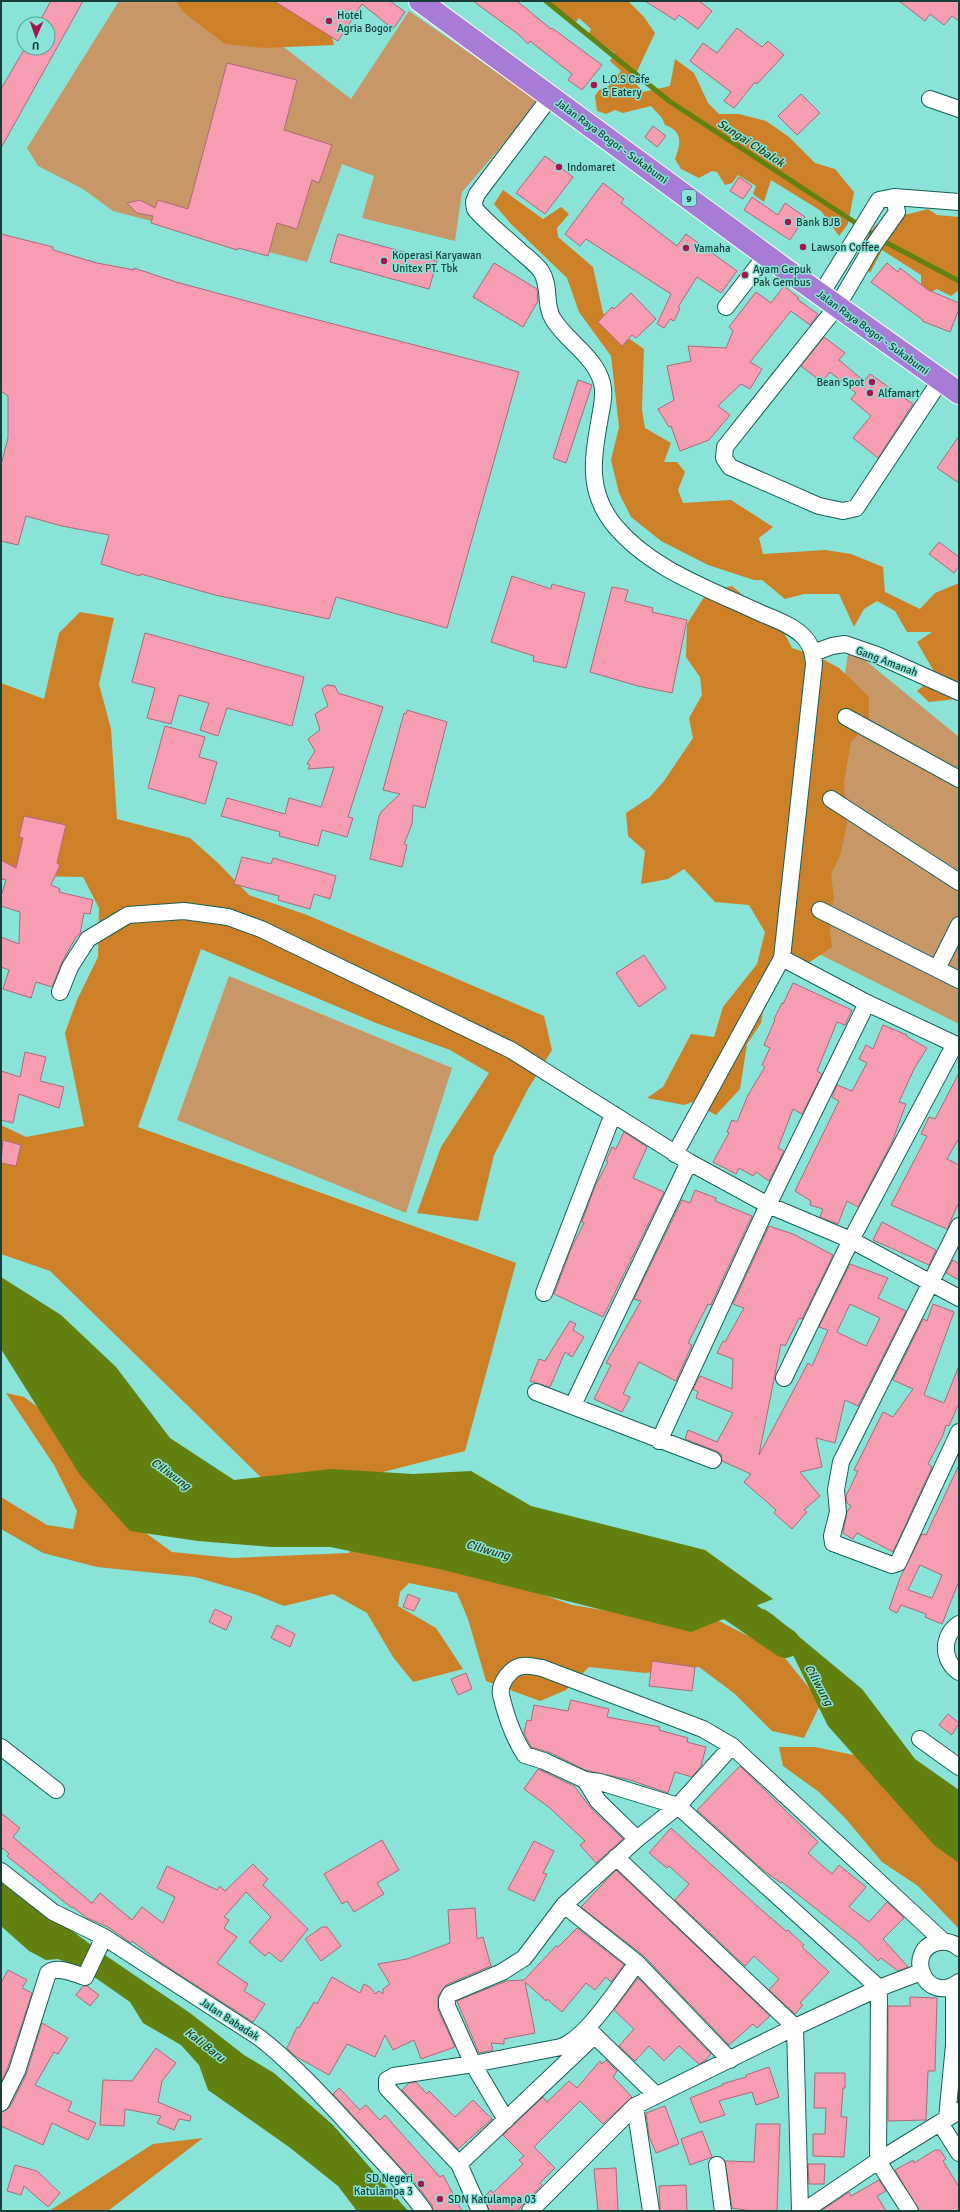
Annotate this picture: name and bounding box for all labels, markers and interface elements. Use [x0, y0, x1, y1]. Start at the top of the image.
place label: Hotel Agria Bogor [337, 9, 393, 35]
north arrow [16, 16, 56, 56]
marker: Hotel Agria Bogor [324, 16, 334, 26]
text: U [32, 39, 40, 52]
place label: L.O.S Cafe & Eatery [602, 73, 650, 99]
marker: L.O.S Cafe & Eatery [589, 80, 599, 90]
street label: Jalan Raya Bogor - Sukabumi [553, 96, 670, 187]
water label: Sungai Cibalok [714, 116, 788, 171]
place label: Indomaret [567, 161, 615, 174]
marker: Indomaret [554, 162, 564, 172]
road number: 9 [682, 190, 696, 206]
place label: Bank BJB [796, 216, 841, 229]
marker: Bank BJB [783, 217, 793, 227]
place label: Lawson Coffee [811, 241, 879, 254]
place label: Yamaha [694, 242, 731, 255]
marker: Lawson Coffee [798, 242, 808, 252]
marker: Yamaha [681, 243, 691, 253]
place label: Koperasi Karyawan Unitex PT. Tbk [392, 249, 482, 275]
marker: Koperasi Karyawan Unitex PT. Tbk [379, 256, 389, 266]
place label: Ayam Gepuk Pak Gembus [753, 263, 812, 289]
marker: Ayam Gepuk Pak Gembus [740, 270, 750, 280]
street label: Jalan Raya Bogor - Sukabumi [814, 287, 931, 378]
place label: Bean Spot [816, 376, 864, 389]
marker: Bean Spot [867, 377, 877, 387]
place label: Alfamart [878, 387, 920, 400]
marker: Alfamart [865, 388, 875, 398]
street label: Gang Amanah [854, 644, 920, 679]
water label: Ciliwung [148, 1455, 195, 1495]
water label: Ciliwung [464, 1537, 513, 1564]
water label: Ciliwung [801, 1662, 837, 1710]
street label: Jalan Babadak [198, 1995, 262, 2044]
water label: Kali Baru [182, 2025, 229, 2067]
place label: SD Negeri Katulampa 3 [354, 2172, 413, 2198]
marker: SD Negeri Katulampa 3 [416, 2179, 426, 2189]
place label: SDN Katulampa 03 [448, 2193, 536, 2206]
marker: SDN Katulampa 03 [435, 2194, 445, 2204]

